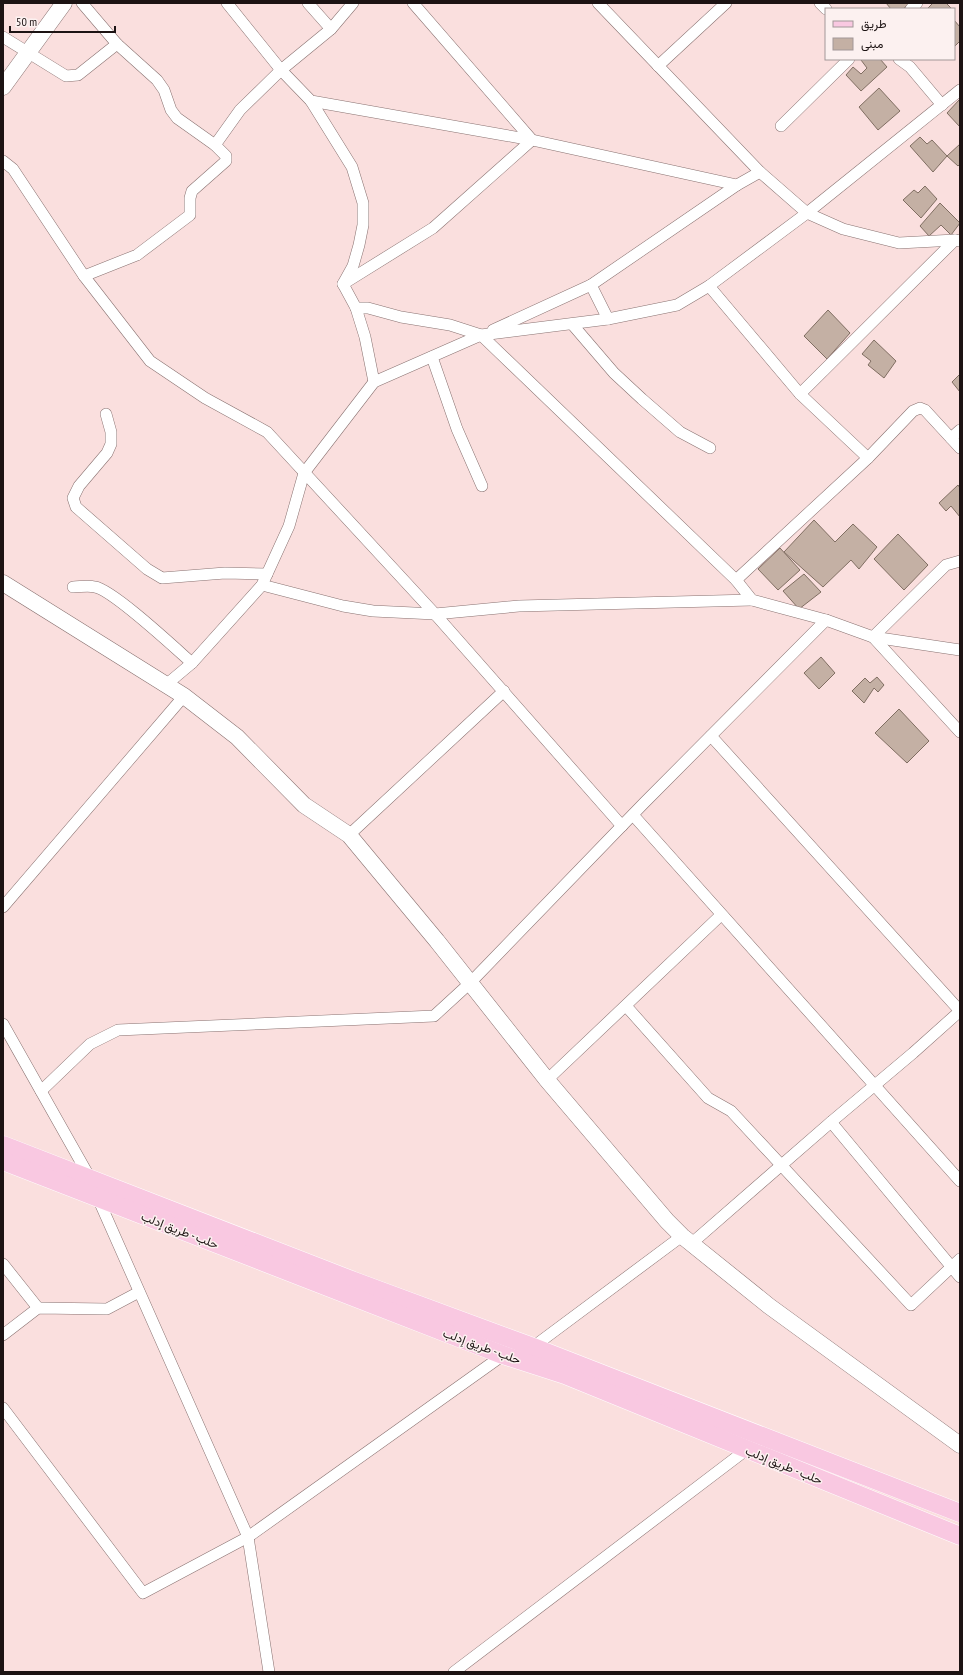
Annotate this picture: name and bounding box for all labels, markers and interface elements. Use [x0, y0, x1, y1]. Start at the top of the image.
scale bar [10, 8, 115, 34]
legend [825, 8, 955, 60]
text: 50 m [16, 14, 37, 29]
text: طريق [861, 16, 887, 32]
text: مبنى [861, 36, 883, 52]
street label: حلب - طريق إدلب [139, 1208, 221, 1253]
street label: حلب - طريق إدلب [441, 1325, 523, 1368]
street label: حلب - طريق إدلب [743, 1443, 825, 1488]

